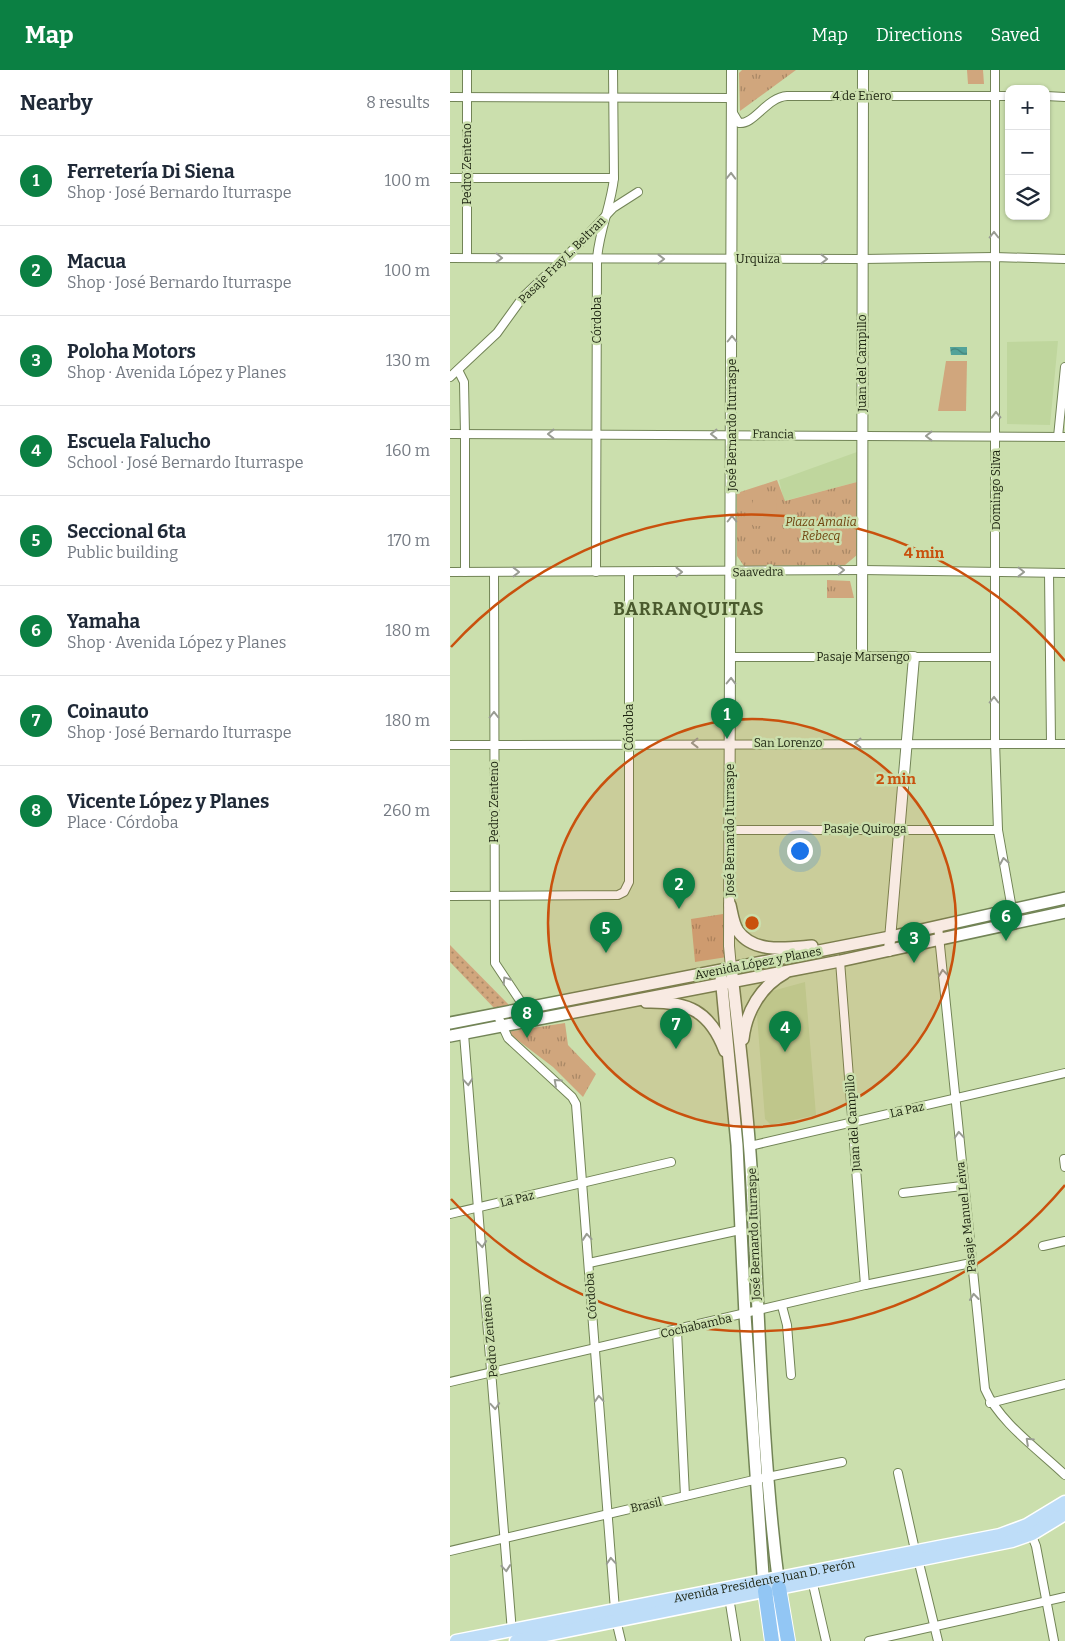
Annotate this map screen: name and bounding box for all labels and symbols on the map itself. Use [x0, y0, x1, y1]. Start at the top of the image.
street label: 4 de Enero [833, 89, 892, 103]
street label: Pedro Zenteno [460, 123, 474, 205]
one-way arrow [726, 172, 736, 180]
street label: Pasaje Fray L. Beltran [516, 213, 609, 306]
one-way arrow [989, 230, 1000, 238]
street label: Urquiza [736, 252, 781, 266]
one-way arrow [495, 253, 503, 264]
one-way arrow [658, 254, 665, 264]
one-way arrow [820, 254, 828, 264]
street label: Córdoba [590, 296, 604, 343]
street label: Juan del Campillo [855, 314, 869, 413]
one-way arrow [727, 334, 737, 342]
street label: José Bernardo Iturraspe [725, 359, 739, 492]
one-way arrow [991, 410, 1001, 418]
street label: Francia [752, 427, 794, 441]
one-way arrow [547, 429, 555, 439]
one-way arrow [710, 429, 718, 439]
one-way arrow [925, 431, 932, 441]
street label: Domingo Silva [989, 449, 1003, 530]
one-way arrow [727, 514, 737, 522]
park label: Plaza Amalia Rebecq [785, 515, 857, 543]
text: 4 min [904, 544, 945, 562]
street label: Saavedra [732, 565, 784, 579]
one-way arrow [837, 565, 845, 576]
one-way arrow [512, 567, 520, 577]
one-way arrow [675, 567, 683, 577]
one-way arrow [1018, 567, 1025, 577]
district label: BARRANQUITAS [613, 598, 765, 620]
street label: Pasaje Marsengo [816, 650, 910, 664]
one-way arrow [726, 677, 736, 684]
one-way arrow [989, 695, 999, 703]
pin: 1 [711, 698, 743, 739]
street label: Córdoba [622, 703, 636, 750]
one-way arrow [489, 711, 499, 719]
street label: San Lorenzo [754, 736, 822, 750]
one-way arrow [691, 738, 699, 749]
one-way arrow [854, 738, 862, 748]
street label: Pedro Zenteno [487, 761, 501, 843]
street label: José Bernardo Iturraspe [723, 764, 737, 897]
text: 2 min [876, 770, 916, 788]
street label: Pasaje Quiroga [824, 822, 907, 836]
your location [787, 838, 813, 864]
one-way arrow [999, 857, 1009, 866]
pin: 2 [663, 868, 695, 909]
pin: 6 [990, 900, 1022, 941]
pin: 5 [590, 912, 622, 953]
centre of rings [743, 914, 761, 932]
pin: 3 [898, 922, 930, 963]
street label: Avenida López y Planes [694, 944, 823, 982]
one-way arrow [938, 969, 949, 977]
one-way arrow [503, 976, 512, 985]
pin: 8 [511, 997, 543, 1038]
pin: 7 [660, 1008, 692, 1049]
pin: 4 [769, 1011, 801, 1052]
street label: Juan del Campillo [843, 1074, 863, 1173]
one-way arrow [462, 1079, 473, 1087]
one-way arrow [553, 1079, 562, 1088]
street label: La Paz [889, 1099, 926, 1121]
one-way arrow [953, 1131, 964, 1139]
street label: Pasaje Manuel Leiva [953, 1160, 979, 1273]
street label: José Bernardo Iturraspe [745, 1168, 763, 1301]
street label: La Paz [499, 1188, 536, 1210]
one-way arrow [581, 1233, 592, 1241]
one-way arrow [476, 1240, 487, 1248]
street label: Córdoba [582, 1272, 600, 1320]
one-way arrow [969, 1293, 980, 1301]
street label: Pedro Zenteno [479, 1296, 501, 1378]
street label: Cochabamba [659, 1311, 733, 1341]
one-way arrow [594, 1395, 605, 1403]
one-way arrow [490, 1402, 501, 1410]
one-way arrow [1026, 1438, 1035, 1447]
street label: Brasil [629, 1494, 664, 1515]
street label: Avenida Presidente Juan D. Perón [672, 1556, 856, 1605]
one-way arrow [606, 1557, 617, 1565]
one-way arrow [501, 1565, 512, 1573]

